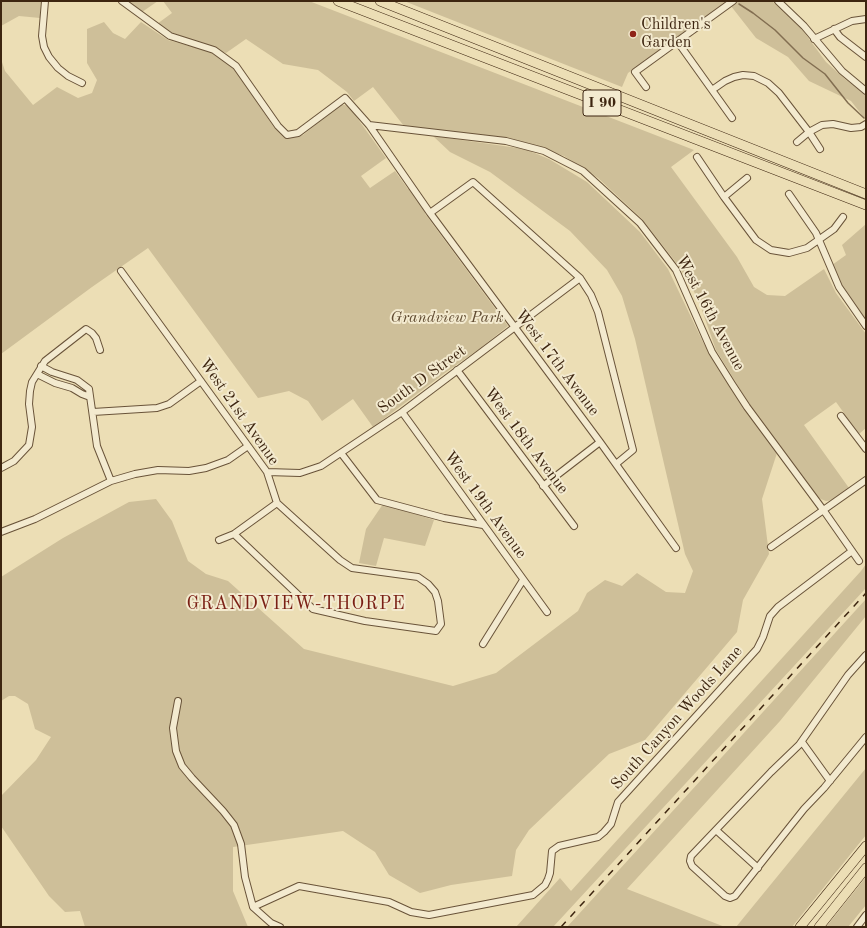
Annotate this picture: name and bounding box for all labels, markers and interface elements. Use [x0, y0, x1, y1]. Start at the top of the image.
place label: Children's Garden [641, 15, 711, 53]
marker: Children's Garden [628, 29, 638, 39]
road number: I 90 [583, 90, 621, 116]
street label: West 16th Avenue [671, 252, 749, 374]
street label: West 17th Avenue [511, 306, 603, 420]
park label: Grandview Park [390, 308, 504, 328]
street label: South D Street [374, 342, 470, 418]
street label: West 21st Avenue [195, 355, 283, 469]
street label: West 18th Avenue [480, 384, 572, 498]
street label: West 19th Avenue [440, 448, 530, 562]
district label: GRANDVIEW-THORPE [186, 593, 406, 615]
street label: South Canyon Woods Lane [607, 642, 747, 794]

